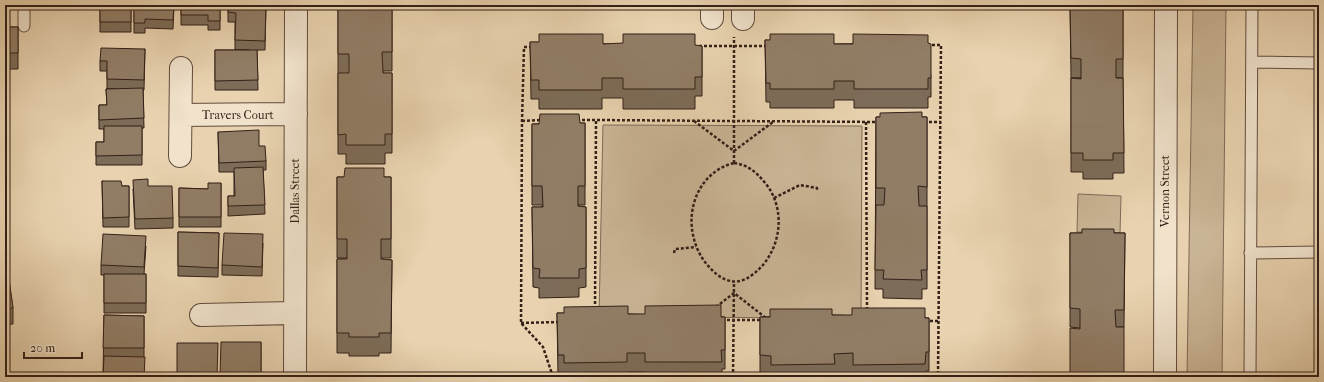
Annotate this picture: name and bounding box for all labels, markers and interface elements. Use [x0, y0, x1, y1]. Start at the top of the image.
street label: Travers Court [202, 108, 275, 122]
street label: Vernon Street [1158, 154, 1172, 228]
street label: Dallas Street [288, 158, 302, 224]
scale bar [24, 334, 82, 360]
text: 20 m [30, 341, 55, 355]

